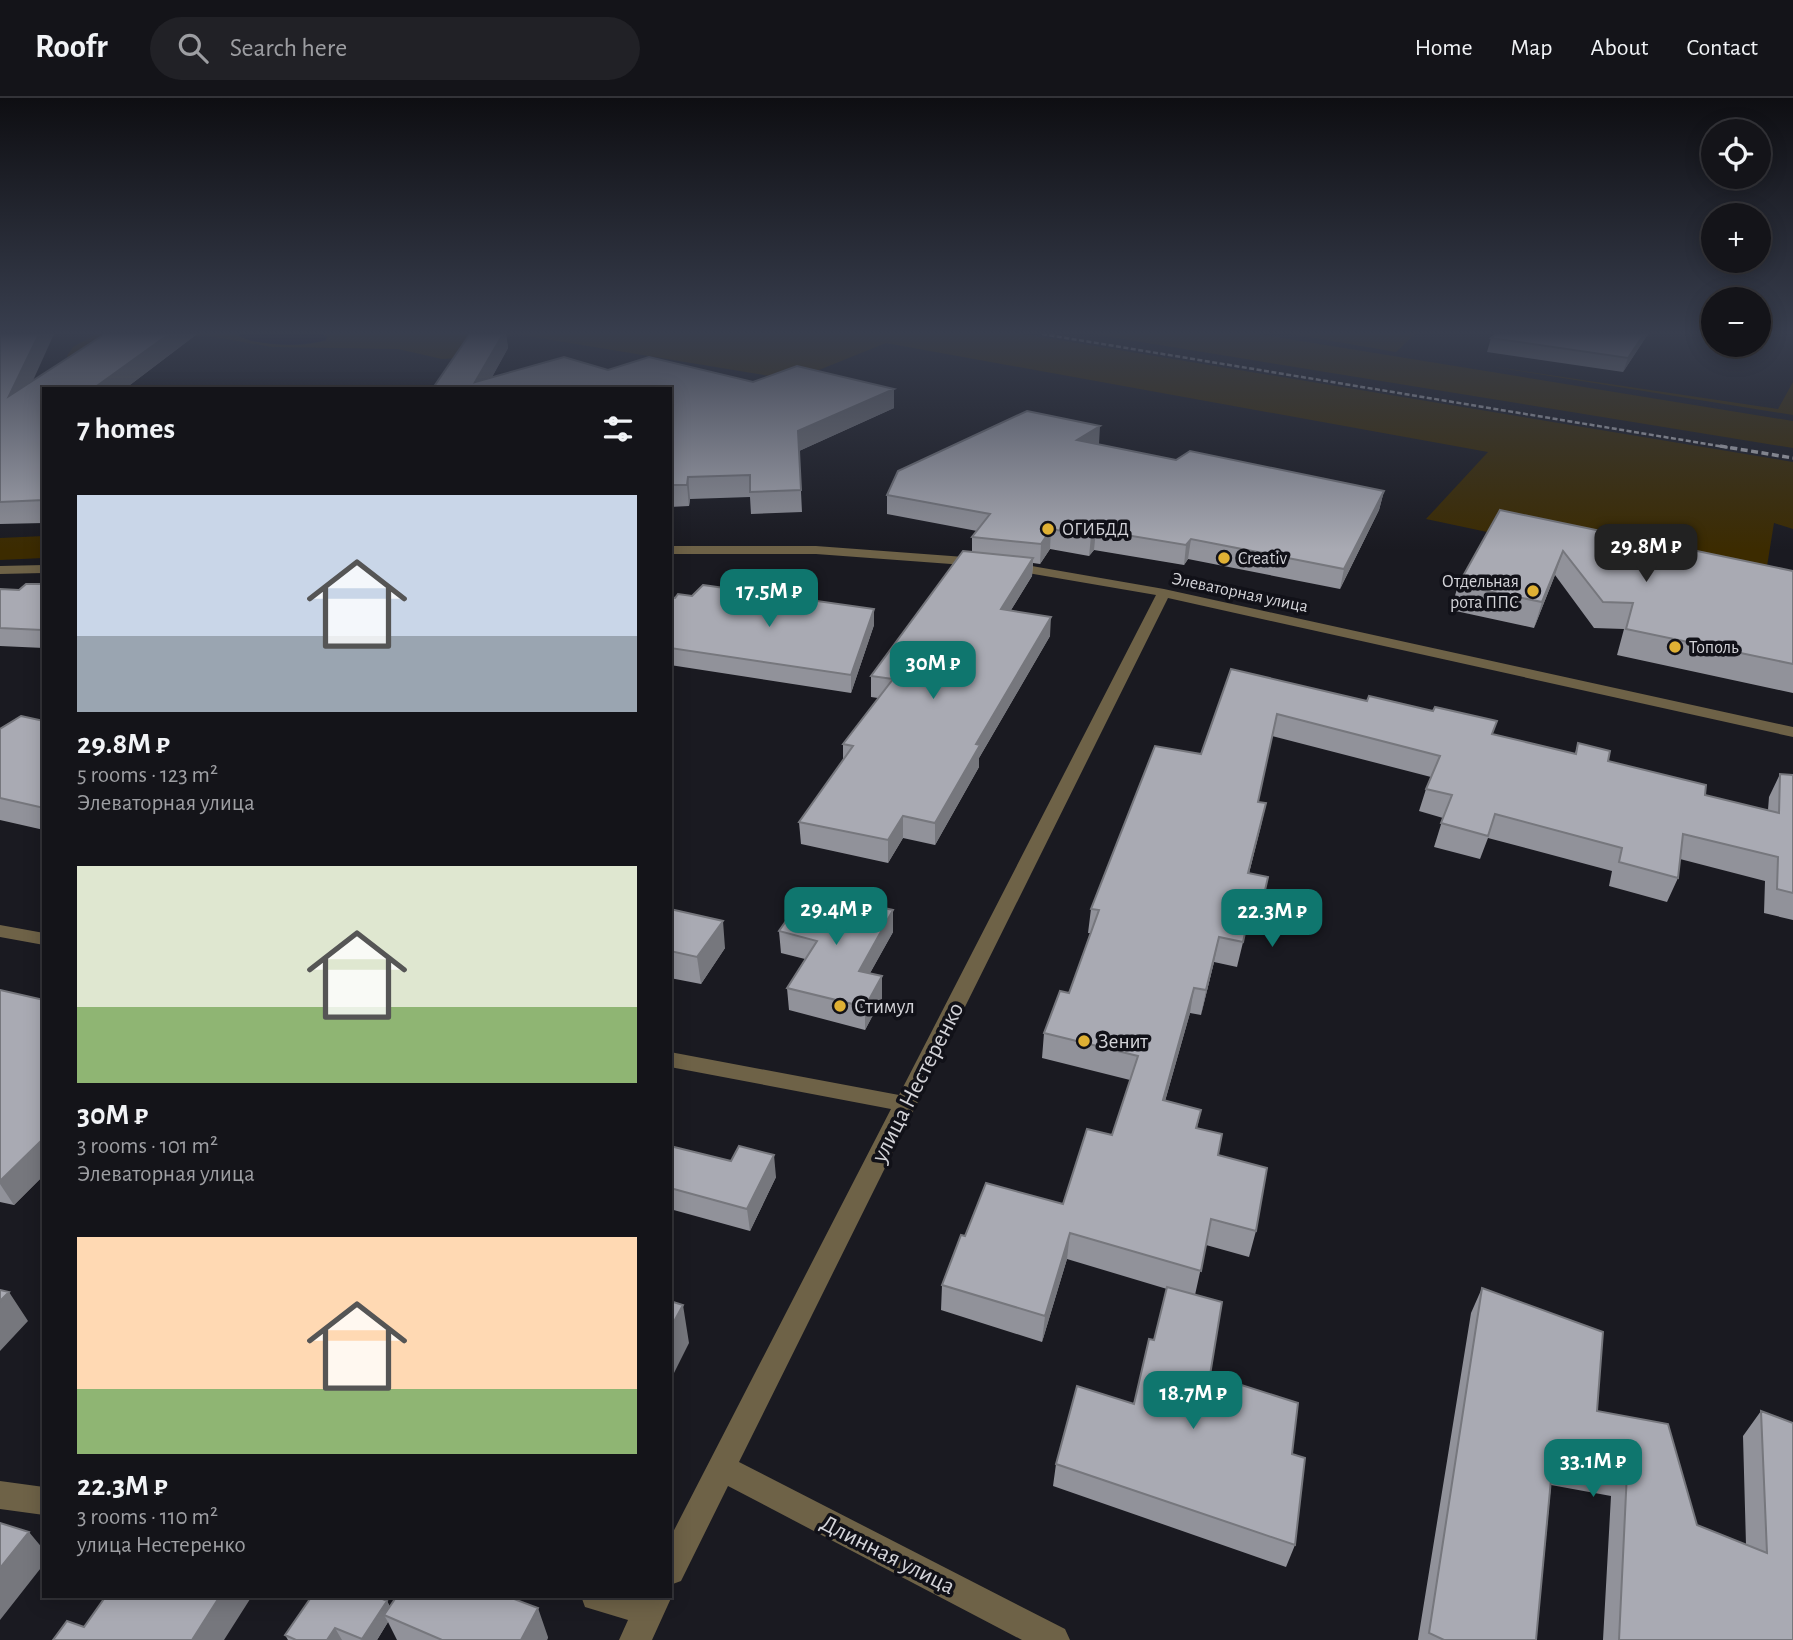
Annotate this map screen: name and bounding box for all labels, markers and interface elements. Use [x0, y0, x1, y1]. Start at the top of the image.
search box [150, 17, 640, 80]
icon: search [174, 29, 212, 67]
text: Roofr [35, 31, 108, 64]
text: Search here [230, 35, 347, 61]
text: Home [1415, 36, 1473, 60]
text: Map [1511, 36, 1553, 60]
text: About [1591, 36, 1648, 60]
text: Contact [1686, 36, 1758, 60]
map controls [1701, 119, 1771, 357]
button: locate [1701, 119, 1771, 189]
button: + [1701, 203, 1771, 273]
button: − [1701, 287, 1771, 357]
icon: filters [599, 410, 637, 448]
text: 7 homes [77, 414, 175, 444]
marker: ОГИБДД [1040, 521, 1056, 537]
place label: ОГИБДД [1062, 521, 1129, 539]
pin: 29.8M ₽ [1581, 524, 1711, 584]
text: 29.8M ₽ [1610, 535, 1682, 558]
icon: home [294, 541, 420, 667]
marker: Creativ [1216, 550, 1232, 566]
place label: Creativ [1238, 550, 1287, 568]
pin: 17.5M ₽ [704, 570, 834, 629]
street label: Элеваторная улица [1170, 570, 1310, 616]
place label: Отдельная рота ППС [1442, 573, 1519, 612]
text: 17.5M ₽ [736, 580, 802, 603]
marker: Отдельная рота ППС [1525, 583, 1541, 599]
marker: Тополь [1667, 639, 1683, 655]
place label: Тополь [1689, 639, 1739, 657]
pin: 30M ₽ [884, 642, 982, 701]
text: 30M ₽ [906, 652, 960, 675]
text: 29.8M ₽ [77, 729, 170, 759]
text: 5 rooms · 123 m² [77, 764, 218, 787]
text: Элеваторная улица [77, 792, 255, 815]
pin: 29.4M ₽ [771, 888, 901, 947]
pin: 22.3M ₽ [1207, 890, 1337, 949]
text: 29.4M ₽ [800, 898, 872, 921]
text: 22.3M ₽ [1237, 900, 1307, 923]
icon: home [294, 912, 420, 1038]
place label: Стимул [854, 996, 915, 1017]
marker: Стимул [832, 998, 848, 1014]
street label: улица Нестеренко [867, 999, 969, 1167]
place label: Зенит [1098, 1031, 1148, 1052]
marker: Зенит [1076, 1033, 1092, 1049]
text: 30M ₽ [77, 1100, 148, 1130]
text: 3 rooms · 101 m² [77, 1135, 218, 1158]
text: Элеваторная улица [77, 1163, 255, 1186]
icon: home [294, 1283, 420, 1409]
pin: 18.7M ₽ [1128, 1372, 1258, 1431]
text: 18.7M ₽ [1159, 1382, 1227, 1405]
pin: 33.1M ₽ [1528, 1440, 1658, 1499]
text: 33.1M ₽ [1560, 1450, 1626, 1473]
text: 22.3M ₽ [77, 1471, 168, 1501]
text: 3 rooms · 110 m² [77, 1506, 218, 1529]
street label: Длинная улица [816, 1511, 959, 1599]
text: улица Нестеренко [77, 1534, 246, 1557]

